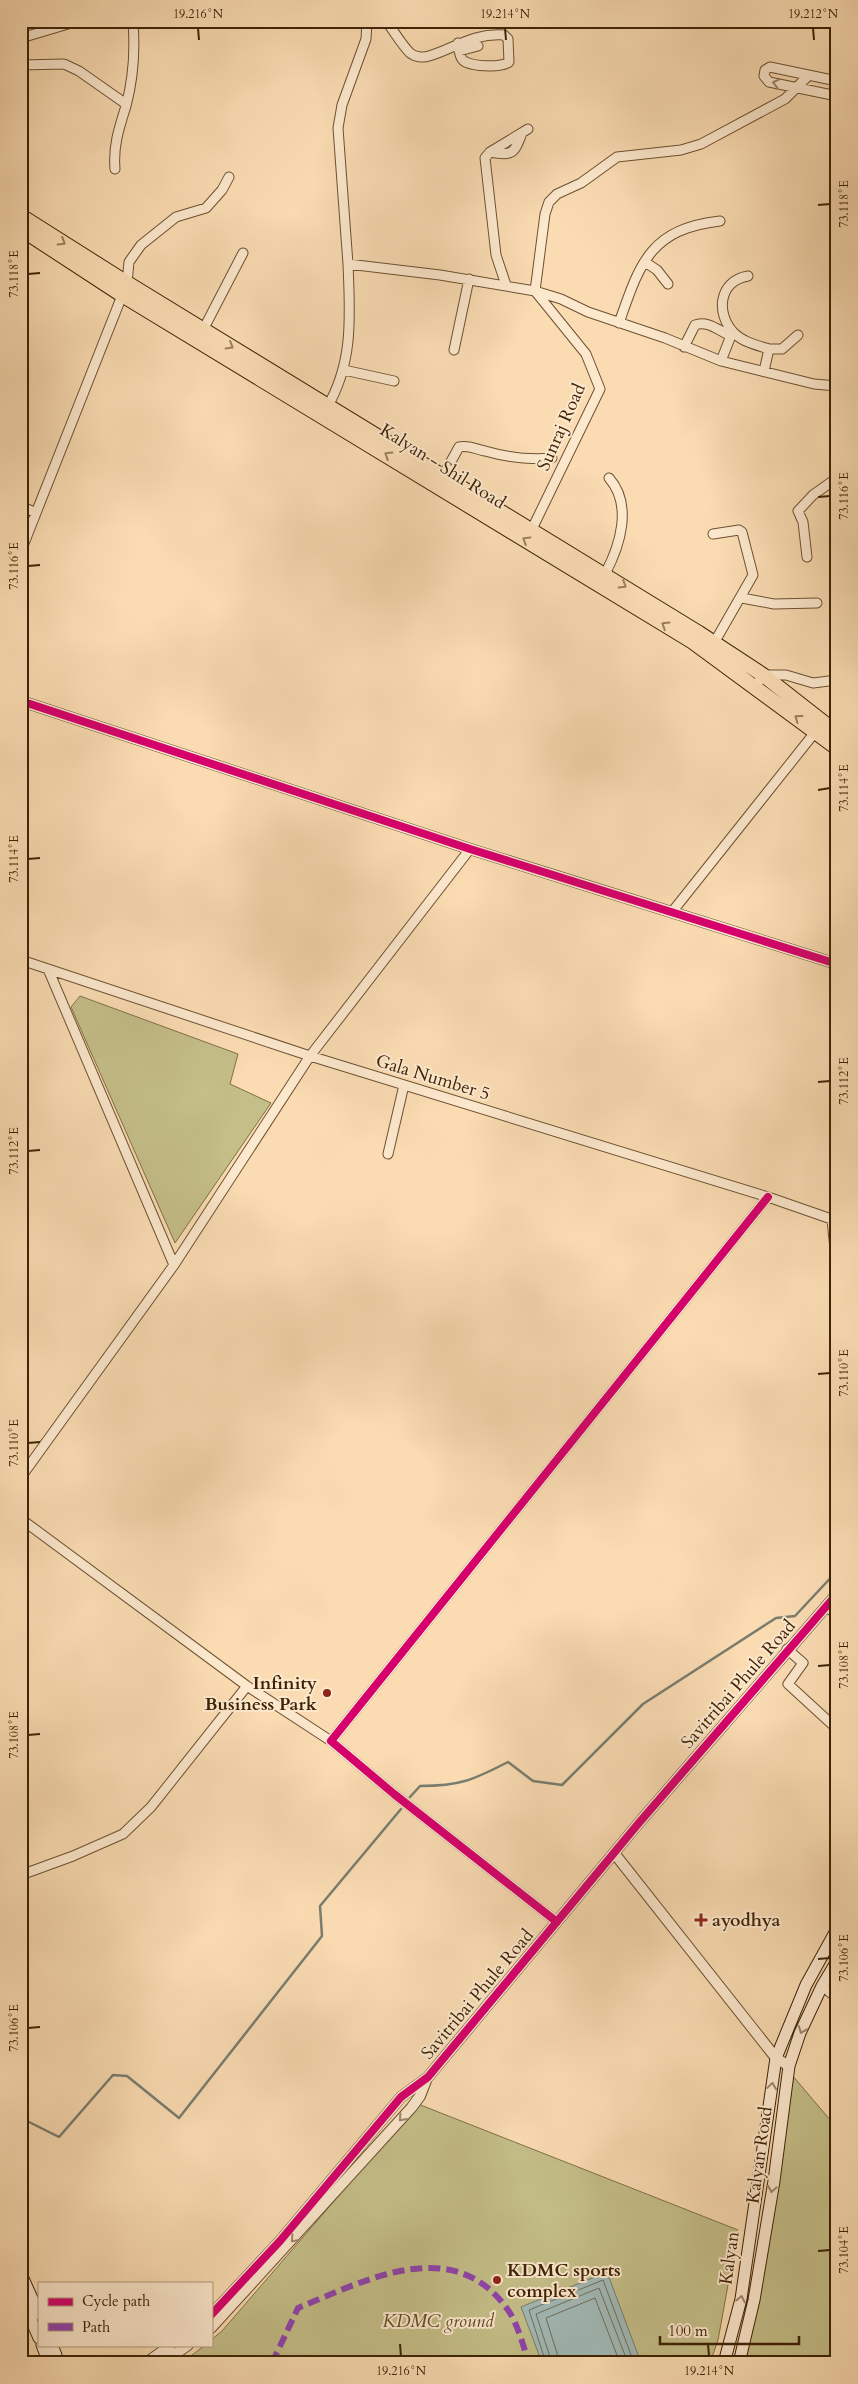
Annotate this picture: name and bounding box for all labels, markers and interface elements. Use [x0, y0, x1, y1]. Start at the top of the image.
text: 19.216°N [173, 6, 224, 22]
text: 19.214°N [480, 6, 531, 22]
text: 19.212°N [788, 6, 839, 22]
one-way arrow [772, 78, 781, 88]
text: 73.118°E [836, 180, 852, 228]
one-way arrow [57, 235, 66, 245]
text: 73.118°E [6, 250, 22, 298]
one-way arrow [225, 339, 234, 349]
street label: Sunraj Road [531, 379, 592, 475]
street label: Kalyan - Shil Road [375, 418, 511, 515]
one-way arrow [384, 451, 393, 461]
text: 73.116°E [836, 472, 852, 520]
one-way arrow [523, 536, 532, 546]
text: 73.116°E [6, 542, 22, 590]
one-way arrow [618, 579, 627, 589]
one-way arrow [661, 622, 670, 631]
one-way arrow [794, 715, 804, 724]
text: 73.114°E [836, 764, 852, 812]
text: 73.114°E [6, 835, 22, 883]
street label: Gala Number 5 [373, 1048, 493, 1107]
text: 73.112°E [836, 1057, 852, 1105]
text: 73.112°E [6, 1127, 22, 1175]
text: 73.110°E [836, 1349, 852, 1397]
text: 73.110°E [6, 1419, 22, 1467]
street label: Savitribai Phule Road [675, 1614, 802, 1754]
text: 73.108°E [836, 1641, 852, 1689]
place label: Infinity Business Park [204, 1671, 318, 1717]
marker: Infinity Business Park [321, 1687, 333, 1699]
text: 73.108°E [6, 1711, 22, 1759]
place label: ayodhya [712, 1908, 781, 1933]
marker: ayodhya [694, 1913, 708, 1927]
street label: Savitribai Phule Road [415, 1923, 540, 2065]
text: 73.106°E [836, 1934, 852, 1982]
text: 73.106°E [6, 2004, 22, 2052]
one-way arrow [797, 2025, 808, 2034]
one-way arrow [766, 2082, 777, 2090]
street label: Kalyan Road [740, 2105, 779, 2205]
one-way arrow [399, 2113, 408, 2122]
one-way arrow [768, 2185, 778, 2194]
text: 73.104°E [836, 2226, 852, 2274]
street label: Kalyan [713, 2229, 746, 2286]
one-way arrow [291, 2234, 300, 2243]
place label: KDMC sports complex [507, 2258, 621, 2304]
marker: KDMC sports complex [491, 2274, 503, 2286]
legend [38, 2282, 212, 2346]
text: Cycle path [82, 2291, 151, 2311]
one-way arrow [735, 2294, 745, 2303]
park label: KDMC ground [382, 2309, 495, 2334]
scale bar [660, 2314, 799, 2346]
text: Path [82, 2317, 111, 2337]
text: 100 m [668, 2321, 708, 2341]
text: 19.216°N [376, 2363, 427, 2379]
text: 19.214°N [684, 2363, 735, 2379]

